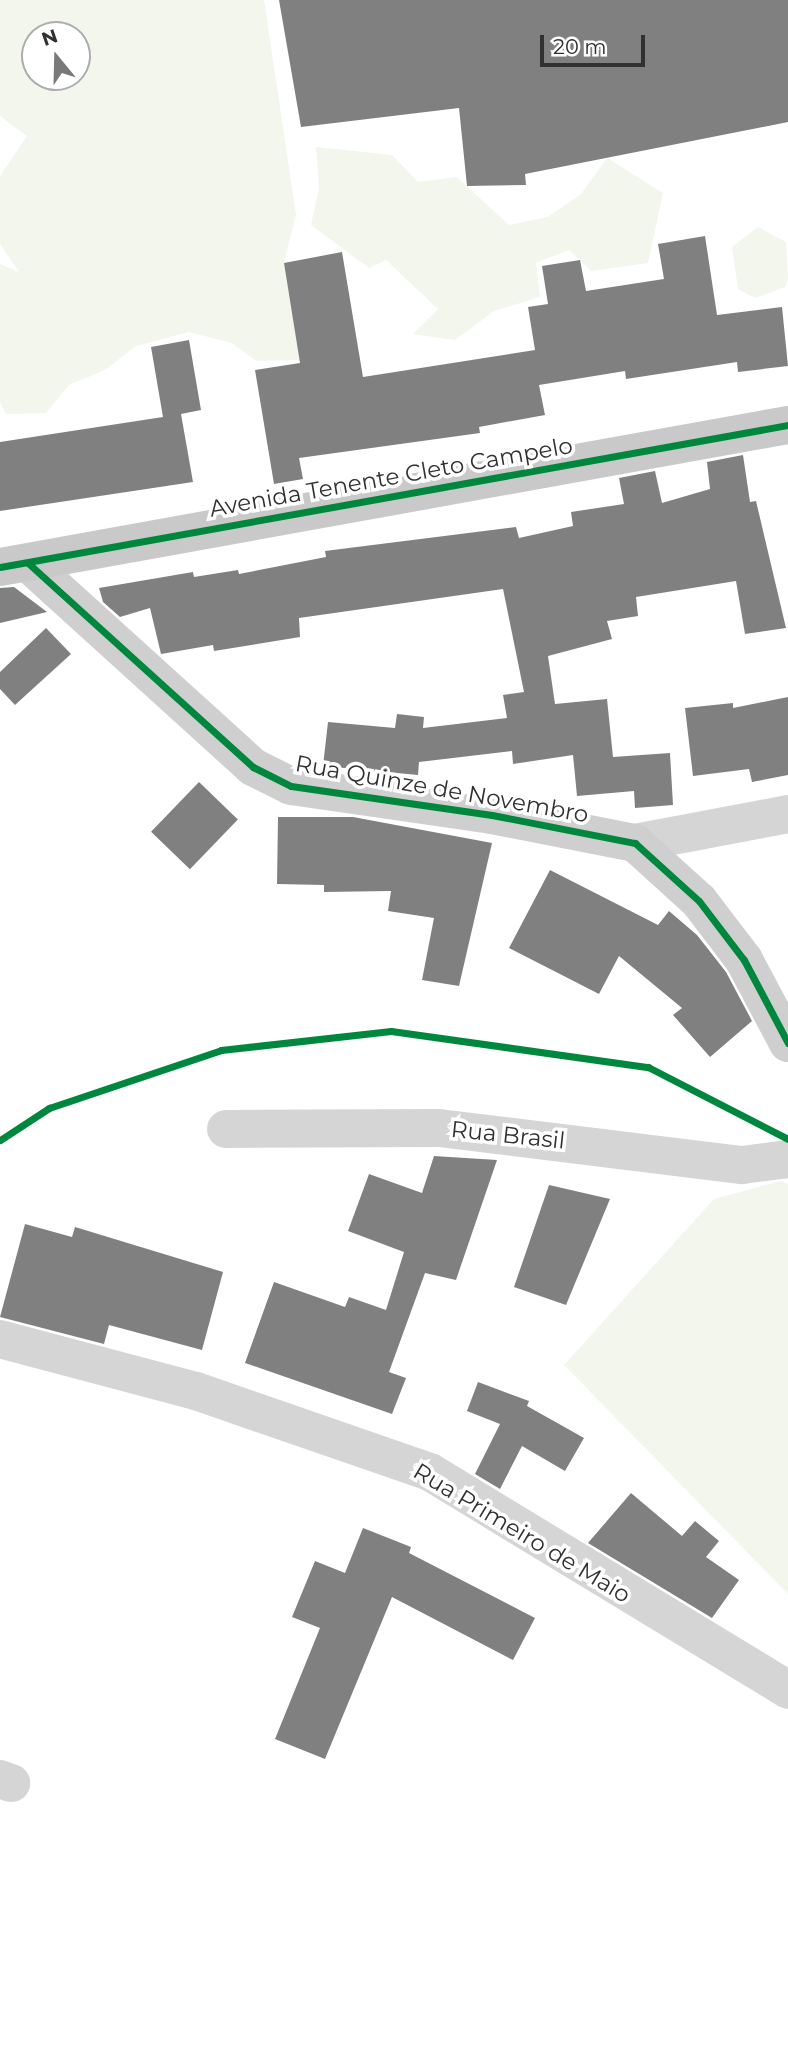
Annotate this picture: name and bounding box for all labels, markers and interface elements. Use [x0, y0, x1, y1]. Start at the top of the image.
north arrow [21, 21, 91, 91]
scale bar [543, 21, 648, 65]
text: N [39, 24, 61, 51]
text: 20 m [553, 34, 607, 59]
street label: Avenida Tenente Cleto Campelo [207, 431, 575, 523]
street label: Rua Quinze de Novembro [293, 750, 591, 828]
street label: Rua Brasil [450, 1115, 566, 1155]
street label: Rua Primeiro de Maio [408, 1457, 636, 1609]

